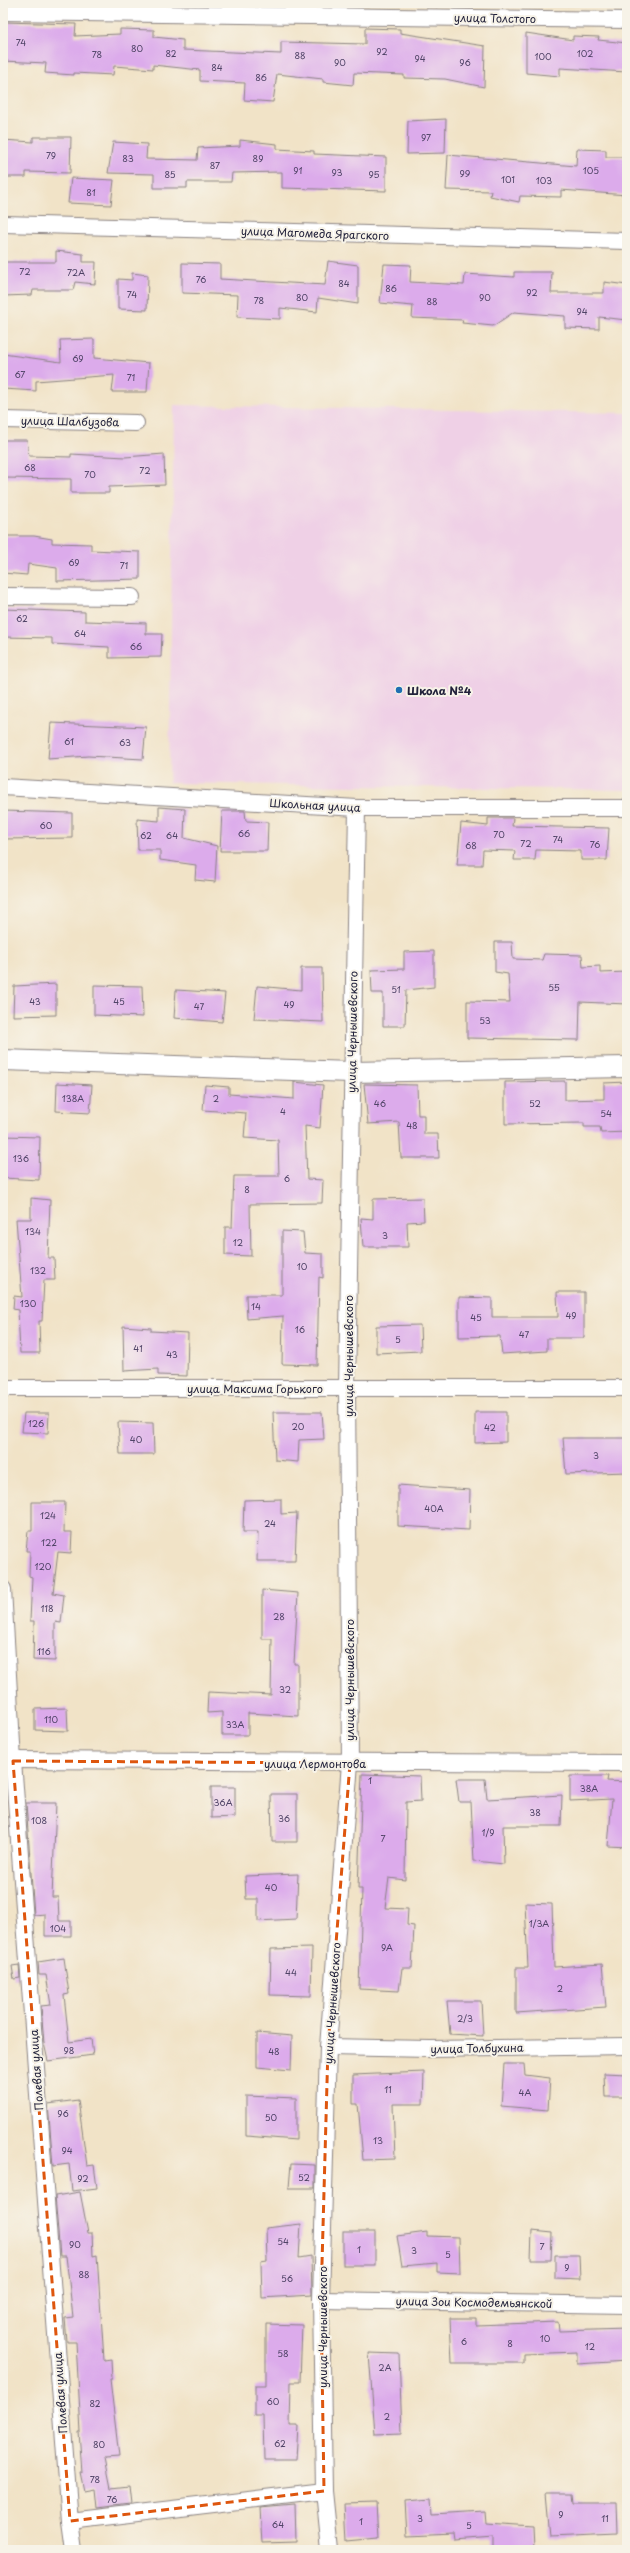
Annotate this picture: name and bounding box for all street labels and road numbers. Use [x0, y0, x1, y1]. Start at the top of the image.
street label: улица Толстого [454, 9, 536, 27]
street label: улица Магомеда Ярагского [241, 222, 389, 244]
street label: улица Шалбузова [21, 412, 120, 430]
street label: Школьная улица [269, 794, 361, 816]
street label: улица Чернышевского [342, 971, 362, 1093]
street label: улица Чернышевского [340, 1295, 357, 1417]
street label: улица Максима Горького [187, 1380, 323, 1397]
street label: улица Чернышевского [341, 1619, 358, 1741]
street label: улица Лермонтова [264, 1755, 366, 1772]
street label: улица Чернышевского [319, 1942, 345, 2064]
street label: Полевая улица [25, 2029, 47, 2111]
street label: улица Толбухина [430, 2039, 524, 2057]
street label: улица Чернышевского [314, 2266, 331, 2388]
street label: улица Зои Космодемьянской [396, 2292, 552, 2312]
street label: Полевая улица [49, 2352, 71, 2434]

